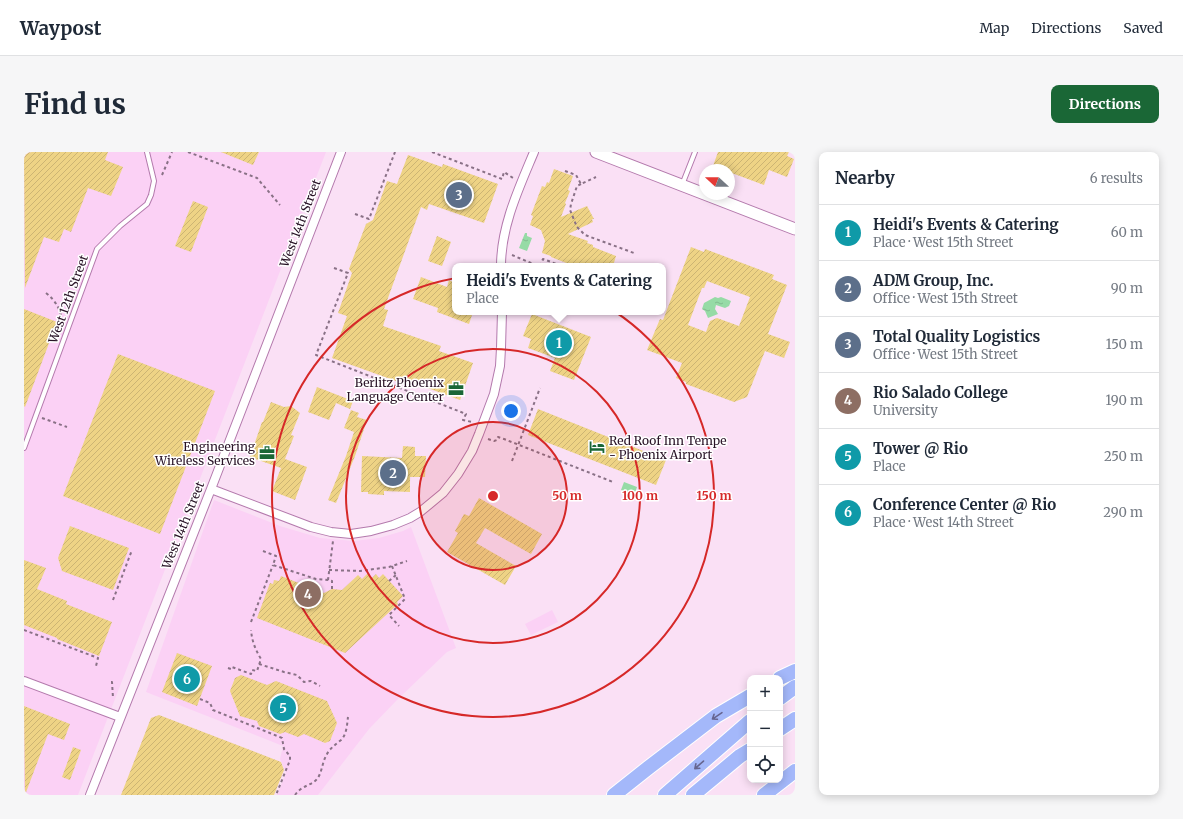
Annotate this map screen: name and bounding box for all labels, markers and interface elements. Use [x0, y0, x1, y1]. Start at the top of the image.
text: Waypost [20, 16, 101, 40]
text: Map [979, 19, 1009, 37]
text: Directions [1031, 19, 1101, 37]
text: Saved [1123, 19, 1163, 37]
button: Directions [1051, 85, 1159, 123]
text: Find us [24, 86, 126, 122]
north arrow [699, 164, 735, 200]
text: Nearby [835, 167, 895, 189]
text: 6 results [1090, 170, 1143, 187]
street label: West 14th Street [276, 177, 324, 270]
pin: 3 [446, 180, 472, 210]
text: Heidi's Events & Catering [873, 215, 1059, 234]
text: 1 [845, 224, 851, 241]
text: 60 m [1111, 224, 1143, 241]
text: Place · West 15th Street [873, 234, 1013, 251]
street label: West 12th Street [45, 252, 91, 346]
popup [452, 263, 666, 315]
text: Heidi's Events & Catering [466, 271, 652, 290]
text: ADM Group, Inc. [873, 271, 994, 290]
text: 2 [844, 280, 852, 297]
text: 90 m [1111, 280, 1143, 297]
text: Place [466, 290, 499, 307]
text: Office · West 15th Street [873, 290, 1018, 307]
text: Total Quality Logistics [873, 327, 1040, 346]
pin: 1 [546, 328, 572, 358]
text: 3 [844, 336, 852, 353]
text: 150 m [1106, 336, 1143, 353]
text: Office · West 15th Street [873, 346, 1018, 363]
place label: Berlitz Phoenix Language Center [347, 375, 445, 404]
office icon: Berlitz Phoenix Language Center [447, 380, 465, 398]
text: Rio Salado College [873, 383, 1008, 402]
text: 4 [844, 392, 852, 409]
text: 190 m [1106, 392, 1143, 409]
your location [501, 401, 521, 421]
text: University [873, 402, 938, 419]
place label: Red Roof Inn Tempe - Phoenix Airport [609, 433, 727, 462]
hotel icon: Red Roof Inn Tempe - Phoenix Airport [588, 438, 606, 456]
place label: Engineering Wireless Services [154, 439, 256, 468]
text: Tower @ Rio [873, 439, 968, 458]
office icon: Engineering Wireless Services [258, 444, 276, 462]
text: 5 [844, 448, 852, 465]
text: 250 m [1104, 448, 1143, 465]
pin: 2 [380, 458, 406, 488]
text: Place [873, 458, 906, 475]
street label: West 14th Street [158, 479, 207, 572]
text: 50 m [552, 488, 582, 503]
text: 100 m [622, 488, 658, 503]
text: 150 m [697, 488, 732, 503]
centre of rings [486, 489, 500, 503]
text: Conference Center @ Rio [873, 495, 1056, 514]
text: 6 [844, 504, 852, 521]
text: 290 m [1103, 504, 1143, 521]
text: Place · West 14th Street [873, 514, 1014, 531]
pin: 4 [295, 579, 321, 609]
pin: 6 [174, 664, 200, 694]
map controls [747, 675, 783, 783]
button: + [747, 675, 783, 711]
pin: 5 [270, 693, 296, 723]
button: − [747, 711, 783, 747]
one-way arrow [711, 713, 723, 721]
button: locate [747, 747, 783, 783]
one-way arrow [694, 760, 705, 769]

